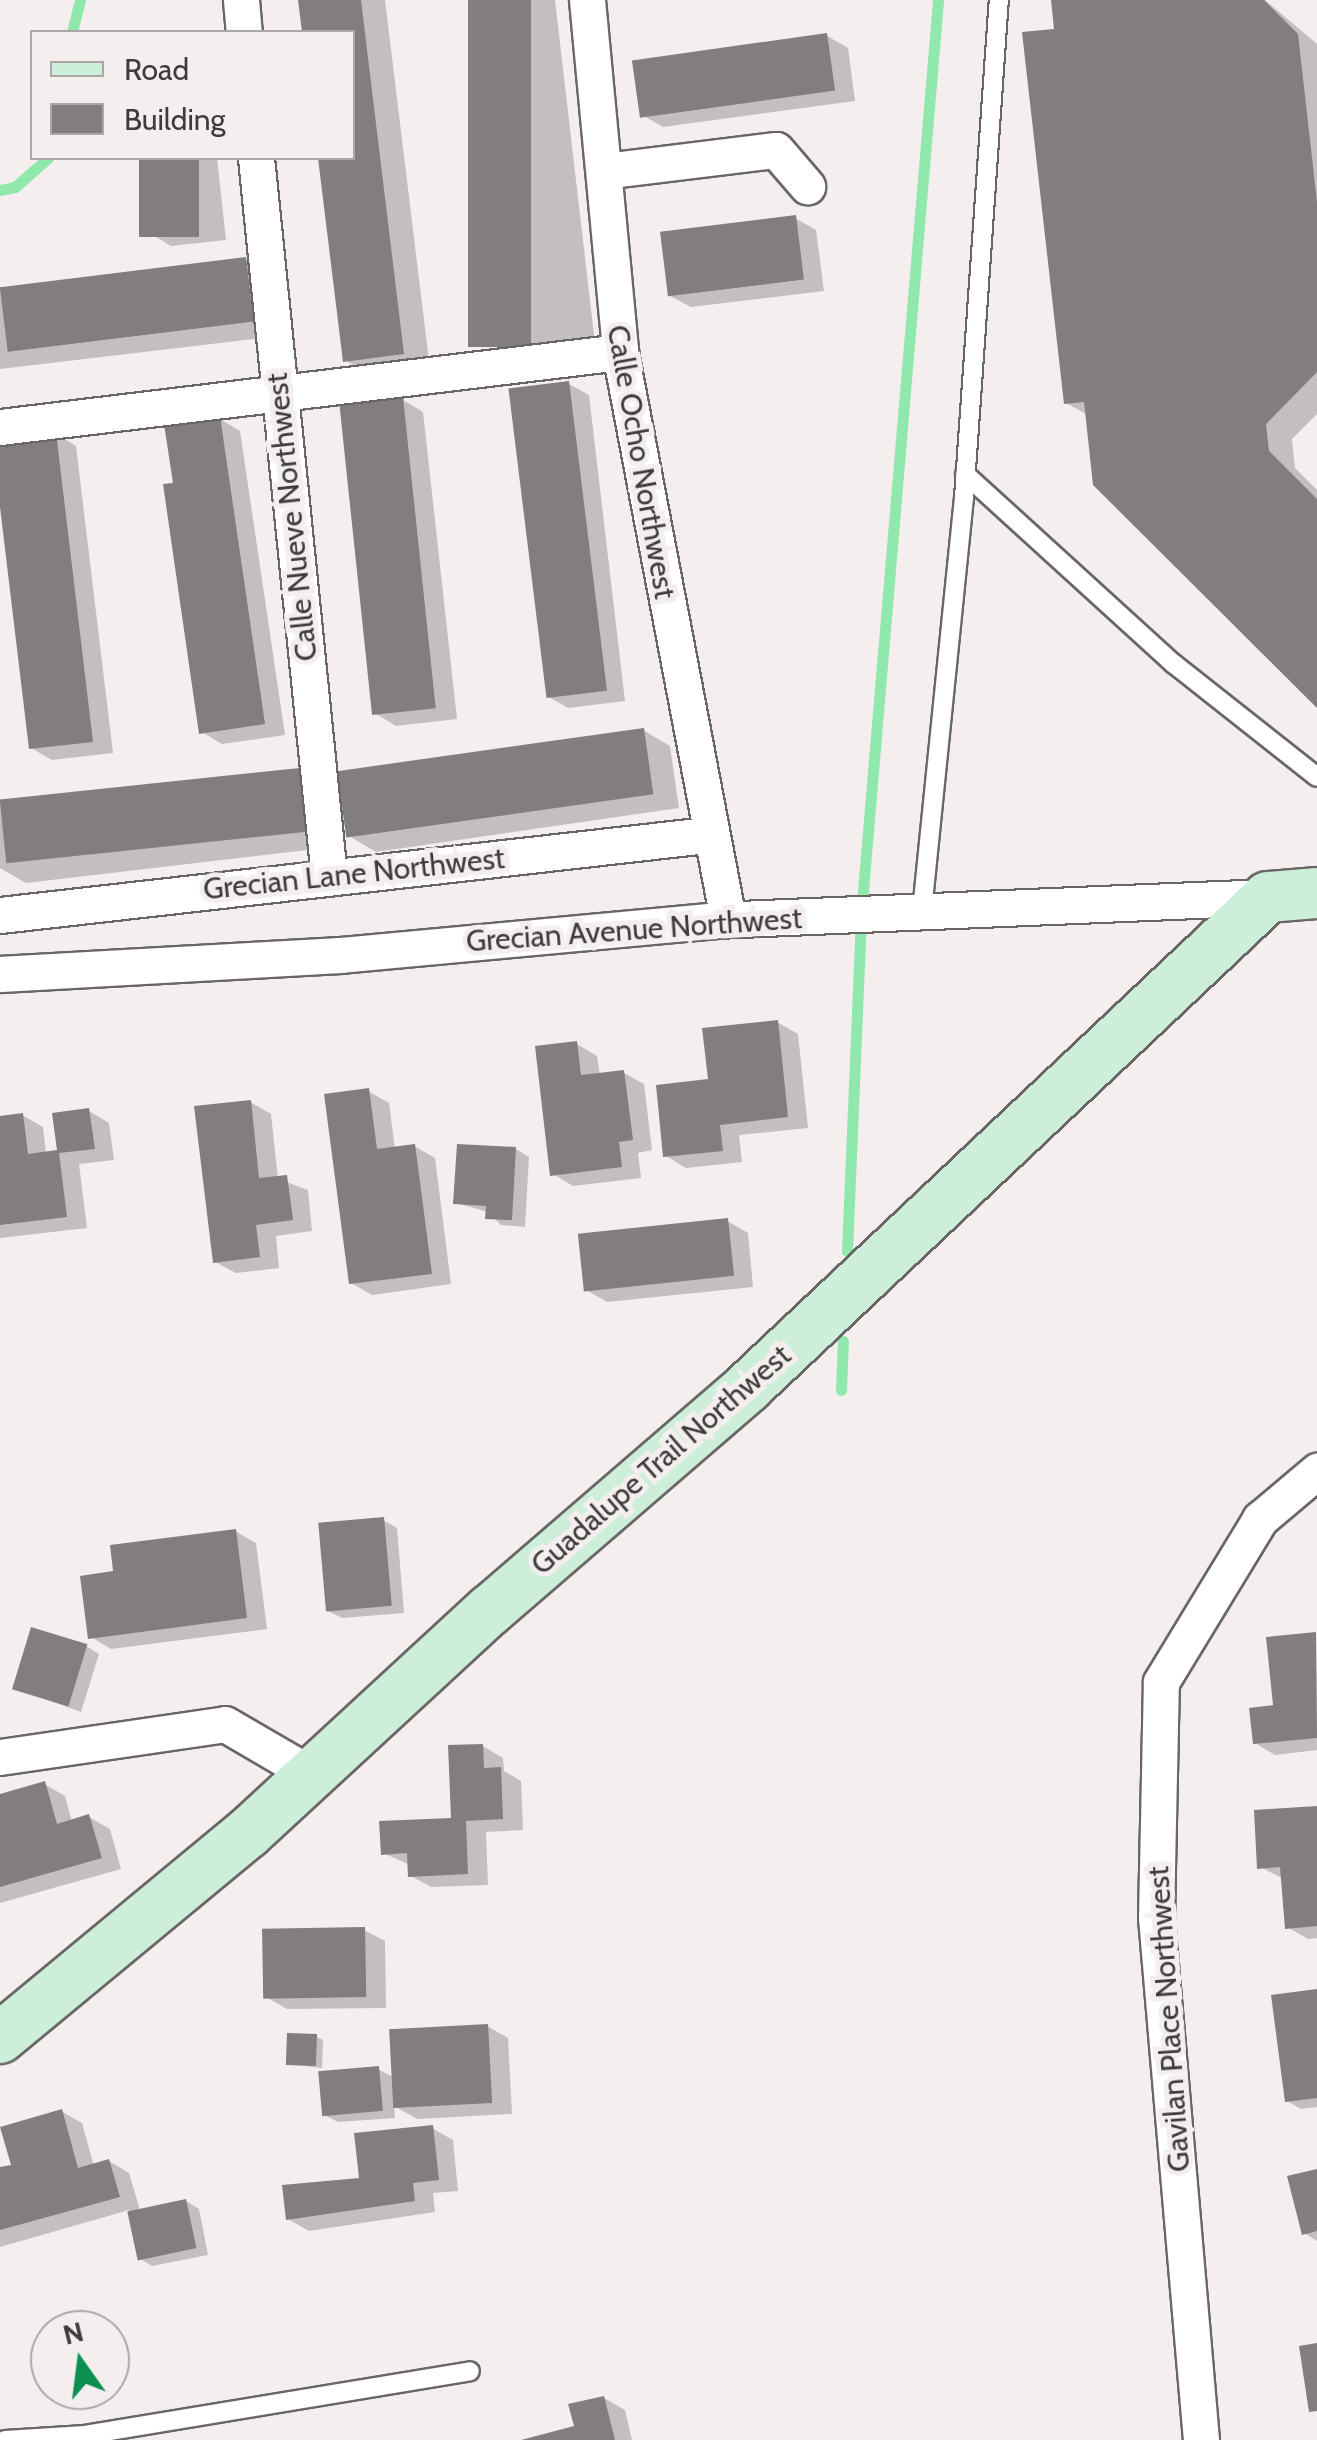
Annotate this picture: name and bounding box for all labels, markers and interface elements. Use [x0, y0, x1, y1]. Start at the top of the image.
legend [30, 30, 355, 160]
text: Road [124, 51, 189, 88]
text: Building [124, 101, 226, 138]
street label: Calle Ocho Northwest [599, 322, 683, 602]
street label: Calle Nueve Northwest [259, 371, 325, 663]
street label: Grecian Lane Northwest [201, 840, 507, 908]
street label: Grecian Avenue Northwest [465, 900, 803, 960]
street label: Guadalupe Trail Northwest [524, 1337, 798, 1583]
street label: Gavilan Place Northwest [1140, 1865, 1198, 2173]
north arrow [30, 2310, 130, 2410]
text: N [60, 2314, 87, 2352]

